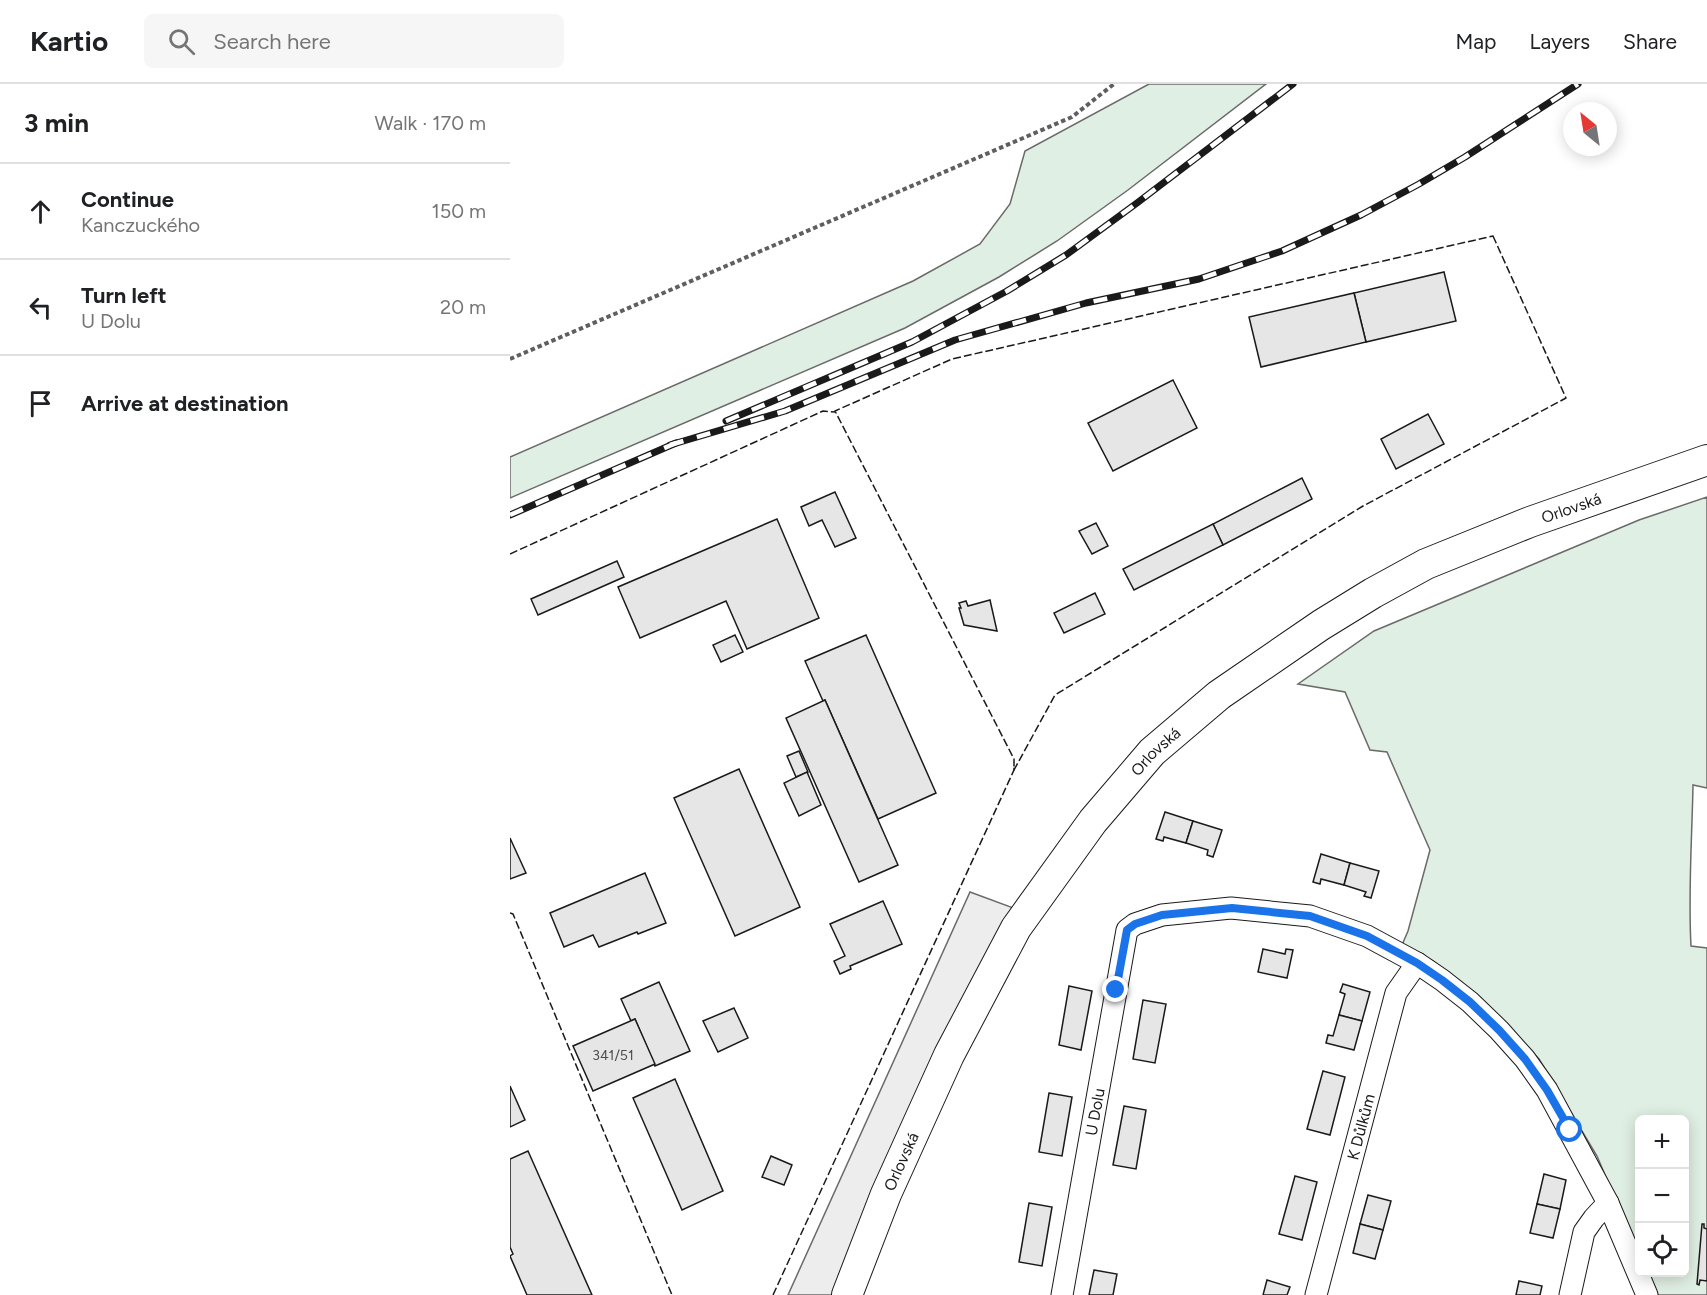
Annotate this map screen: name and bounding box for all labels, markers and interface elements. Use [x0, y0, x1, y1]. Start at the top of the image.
search box [144, 14, 564, 68]
text: Kartio [30, 24, 108, 58]
icon: search [165, 25, 198, 58]
text: Search here [213, 28, 331, 55]
text: Map [1456, 29, 1496, 54]
text: Layers [1529, 29, 1590, 54]
text: Share [1623, 29, 1677, 54]
north arrow [1563, 102, 1617, 156]
text: 3 min [24, 107, 89, 139]
text: Walk · 170 m [375, 111, 486, 135]
text: Continue [81, 186, 174, 213]
icon: ahead [24, 195, 57, 228]
text: 150 m [431, 199, 486, 223]
text: Kanczuckého [81, 213, 200, 237]
text: Turn left [81, 282, 167, 309]
icon: left [24, 291, 57, 324]
text: 20 m [440, 295, 486, 319]
text: U Dolu [81, 309, 141, 333]
icon: arrive [24, 387, 57, 420]
text: Arrive at destination [81, 390, 289, 417]
street label: Orlovská [1539, 488, 1604, 527]
street label: Orlovská [1127, 723, 1184, 780]
route end [1102, 976, 1128, 1002]
house number: 341/51 [592, 1047, 634, 1064]
street label: U Dolu [1081, 1087, 1108, 1137]
street label: K Důlkům [1343, 1092, 1378, 1162]
map controls [1635, 1115, 1689, 1277]
button: + [1635, 1115, 1689, 1169]
route start [1556, 1116, 1582, 1142]
street label: Orlovská [879, 1129, 922, 1194]
button: − [1635, 1169, 1689, 1223]
button: locate [1635, 1223, 1689, 1277]

